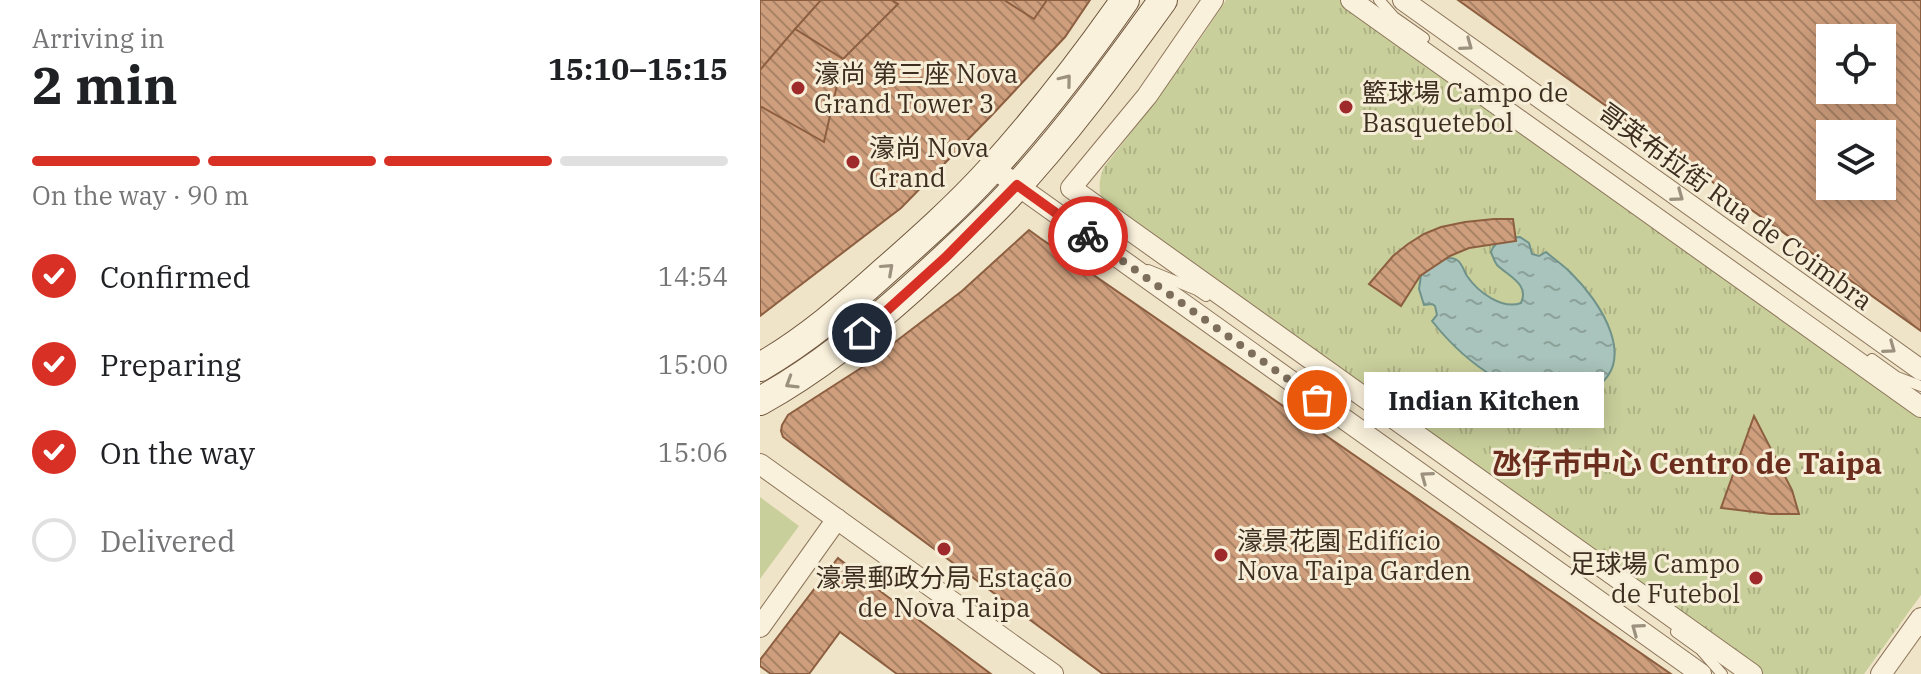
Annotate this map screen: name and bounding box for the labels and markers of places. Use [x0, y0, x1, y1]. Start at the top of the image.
place label: 濠尚 第三座 Nova Grand Tower 3 [814, 56, 1018, 120]
place label: 籃球場 Campo de Basquetebol [1362, 75, 1568, 139]
marker: 濠尚 第三座 Nova Grand Tower 3 [789, 79, 807, 97]
marker: 籃球場 Campo de Basquetebol [1337, 98, 1355, 116]
place label: 濠尚 Nova Grand [869, 130, 989, 194]
marker: 濠尚 Nova Grand [844, 153, 862, 171]
pin [828, 299, 896, 367]
pin [1283, 366, 1351, 434]
callout: Indian Kitchen [1365, 372, 1605, 428]
place label: 濠景花園 Edifício Nova Taipa Garden [1237, 523, 1471, 587]
marker: 濠景郵政分局 Estação de Nova Taipa [935, 540, 953, 558]
marker: 濠景花園 Edifício Nova Taipa Garden [1212, 546, 1230, 564]
place label: 足球場 Campo de Futebol [1570, 546, 1740, 610]
place label: 濠景郵政分局 Estação de Nova Taipa [816, 560, 1072, 624]
marker: 足球場 Campo de Futebol [1747, 569, 1765, 587]

